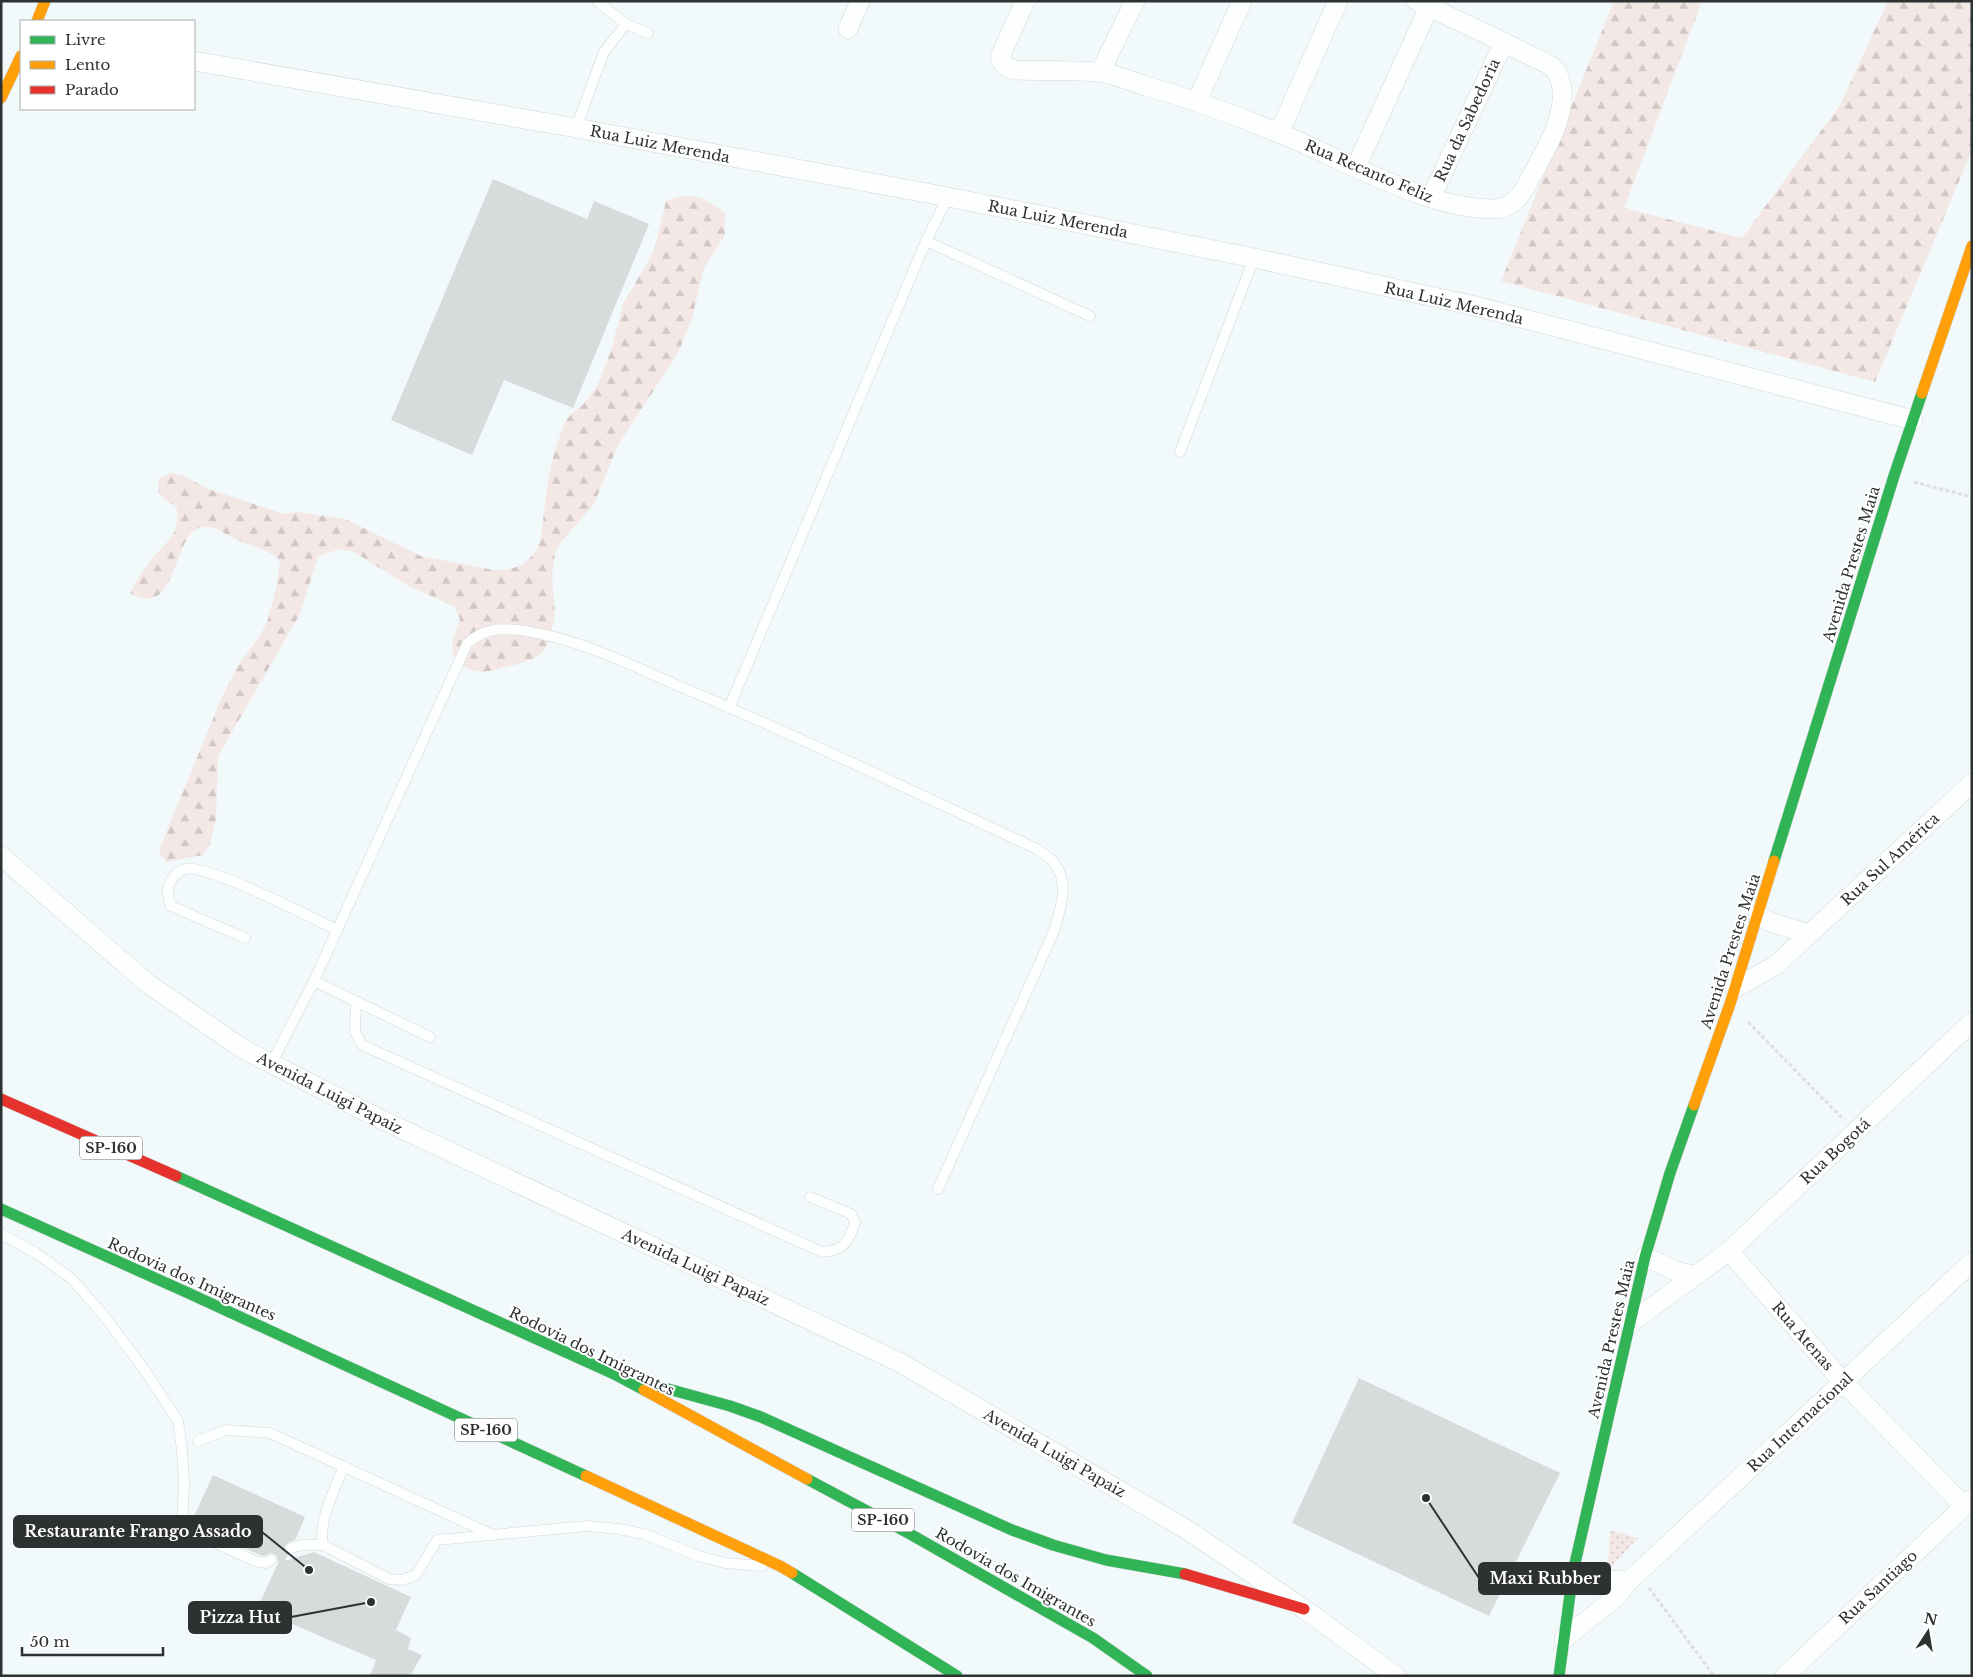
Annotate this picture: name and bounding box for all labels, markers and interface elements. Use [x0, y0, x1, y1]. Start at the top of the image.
legend [20, 20, 195, 110]
text: Livre [65, 30, 106, 49]
text: Lento [65, 55, 111, 74]
street label: Rua da Sabedoria [1430, 55, 1504, 185]
text: Parado [65, 80, 119, 99]
street label: Rua Luiz Merenda [588, 121, 732, 167]
street label: Rua Recanto Feliz [1302, 135, 1436, 207]
street label: Rua Luiz Merenda [986, 196, 1130, 242]
street label: Rua Luiz Merenda [1383, 278, 1526, 328]
street label: Avenida Prestes Maia [1818, 483, 1884, 645]
street label: Rua Sul América [1837, 808, 1944, 909]
street label: Avenida Prestes Maia [1696, 870, 1764, 1032]
street label: Avenida Luigi Papaiz [253, 1048, 406, 1138]
street label: Rua Bogotá [1796, 1113, 1874, 1188]
road number: SP-160 [80, 1136, 142, 1160]
street label: Avenida Luigi Papaiz [618, 1224, 773, 1310]
street label: Rodovia dos Imigrantes [105, 1233, 279, 1325]
street label: Avenida Prestes Maia [1583, 1257, 1639, 1421]
street label: Rua Atenas [1768, 1298, 1838, 1374]
street label: Rodovia dos Imigrantes [506, 1303, 678, 1400]
street label: Rua Internacional [1743, 1368, 1857, 1476]
street label: Avenida Luigi Papaiz [980, 1404, 1129, 1501]
road number: SP-160 [455, 1418, 517, 1442]
road number: SP-160 [852, 1508, 914, 1532]
callout: Restaurante Frango Assado [14, 1516, 262, 1547]
text: Restaurante Frango Assado [24, 1521, 252, 1541]
street label: Rodovia dos Imigrantes [932, 1523, 1100, 1631]
street label: Rua Santiago [1835, 1546, 1921, 1628]
callout: Maxi Rubber [1479, 1563, 1610, 1594]
text: Maxi Rubber [1489, 1568, 1601, 1588]
callout: Pizza Hut [189, 1602, 291, 1633]
text: Pizza Hut [199, 1607, 281, 1627]
north arrow [1903, 1607, 1953, 1657]
text: N [1922, 1609, 1939, 1629]
scale bar [22, 1624, 164, 1656]
text: 50 m [30, 1632, 70, 1651]

